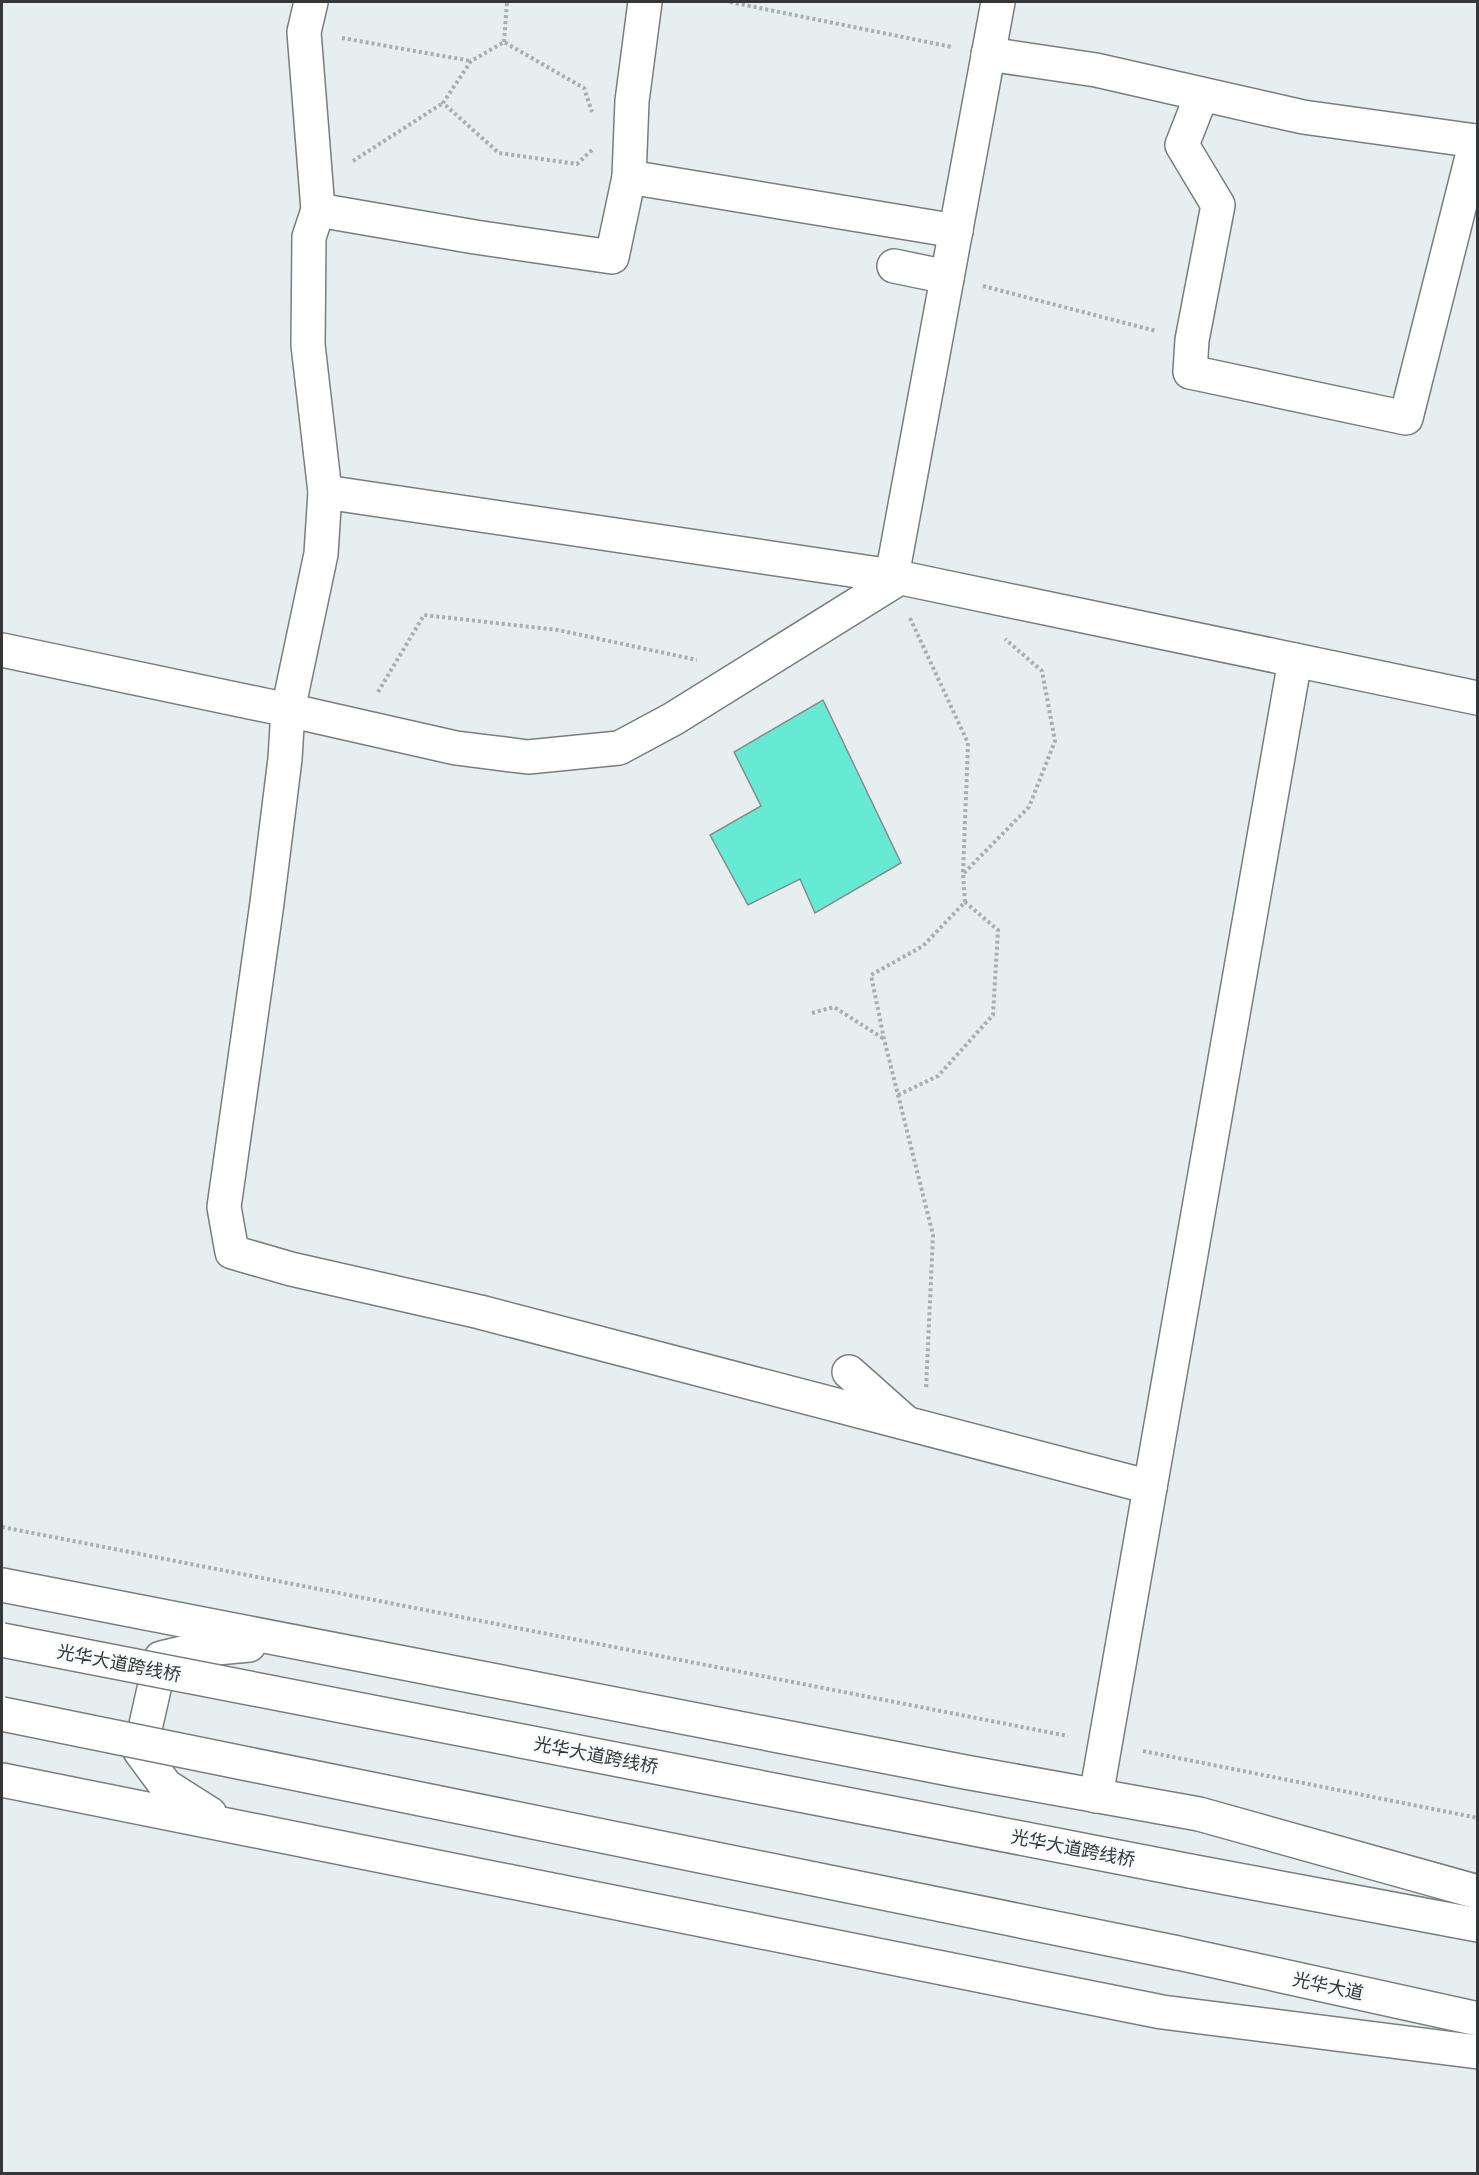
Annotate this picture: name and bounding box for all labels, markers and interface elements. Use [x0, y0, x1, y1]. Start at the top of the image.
street label: 光华大道跨线桥 [55, 1641, 183, 1685]
street label: 光华大道跨线桥 [532, 1733, 660, 1777]
street label: 光华大道跨线桥 [1009, 1826, 1137, 1870]
street label: 光华大道 [1291, 1968, 1365, 2004]

